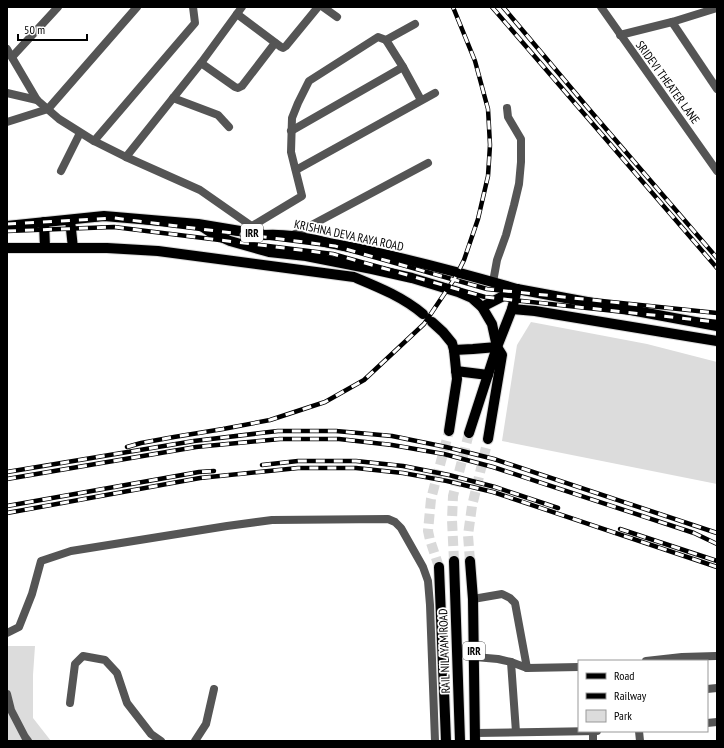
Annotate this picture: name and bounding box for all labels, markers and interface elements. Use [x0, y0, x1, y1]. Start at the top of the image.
scale bar [18, 16, 87, 42]
text: 50 m [24, 22, 45, 37]
street label: SRIDEVI THEATER LANE [633, 38, 703, 126]
street label: KRISHNA DEVA RAYA ROAD [293, 216, 405, 254]
road number: IRR [241, 224, 263, 242]
street label: RAIL NILAYAM ROAD [435, 608, 453, 694]
road number: IRR [463, 642, 485, 660]
legend [578, 660, 708, 732]
text: Road [614, 668, 634, 683]
text: Railway [614, 688, 647, 703]
text: Park [614, 708, 632, 723]

